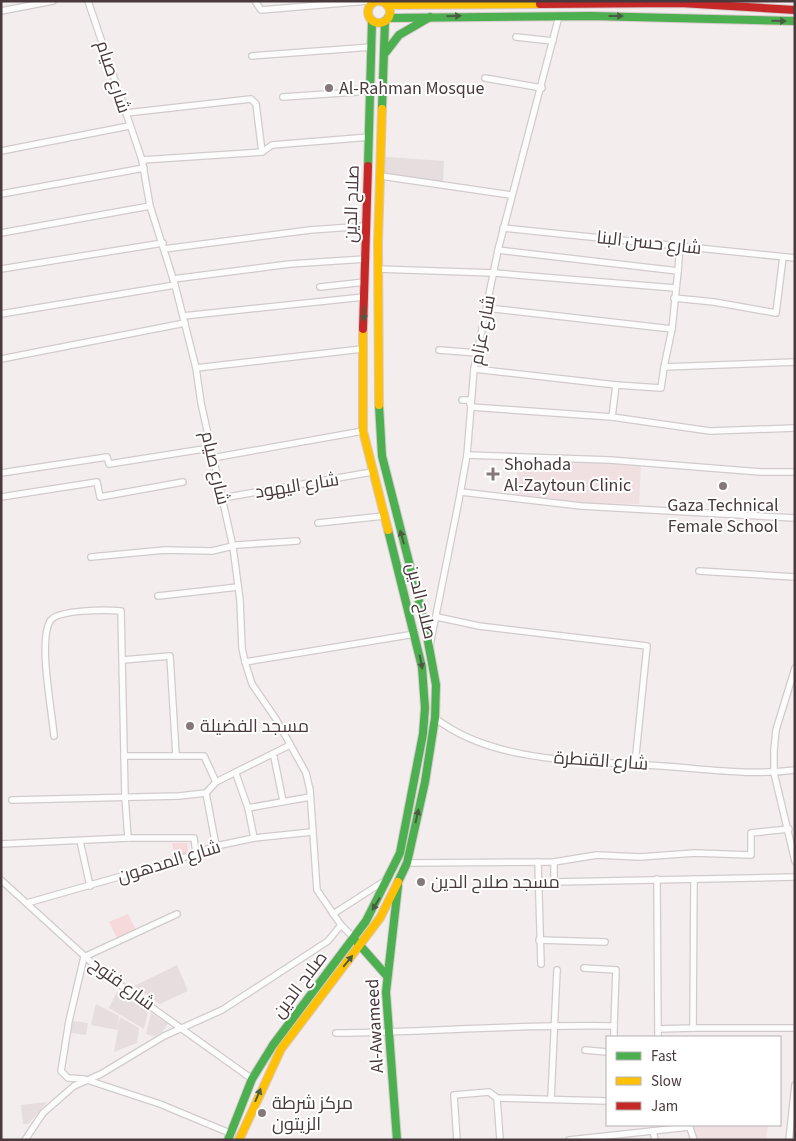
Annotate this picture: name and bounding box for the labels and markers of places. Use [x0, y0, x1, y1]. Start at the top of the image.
place label: Al-Rahman Mosque [339, 76, 485, 101]
marker: Al-Rahman Mosque [323, 82, 335, 94]
place label: Shohada Al-Zaytoun Clinic [504, 452, 631, 498]
marker: Shohada Al-Zaytoun Clinic [486, 467, 500, 481]
marker: Gaza Technical Female School [717, 480, 729, 492]
place label: Gaza Technical Female School [667, 493, 779, 539]
place label: مسجد الفضيلة [200, 714, 309, 739]
marker: مسجد الفضيلة [184, 720, 196, 732]
place label: مسجد صلاح الدين [431, 870, 560, 895]
marker: مسجد صلاح الدين [415, 876, 427, 888]
place label: مركز شرطة الزيتون [272, 1091, 353, 1137]
marker: مركز شرطة الزيتون [256, 1107, 268, 1119]

